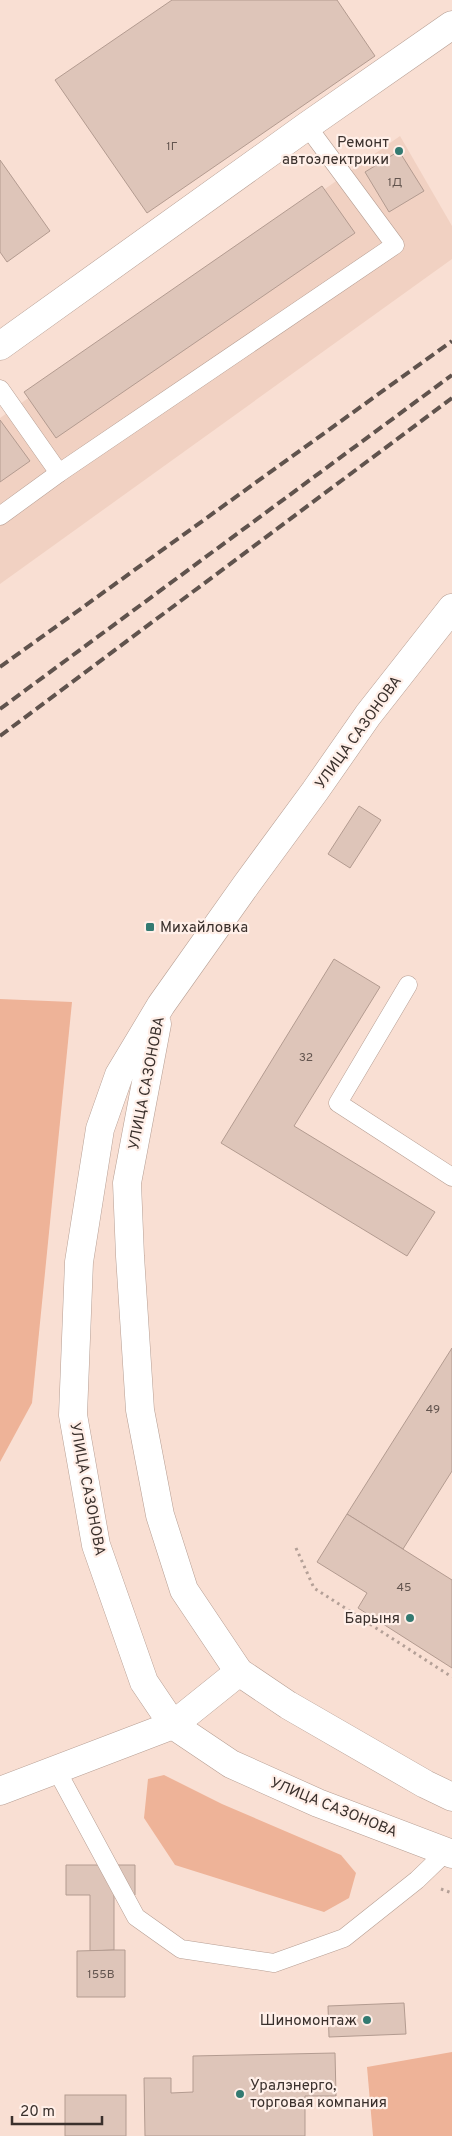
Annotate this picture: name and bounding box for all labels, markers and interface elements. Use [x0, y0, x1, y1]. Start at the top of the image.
place label: Ремонт автоэлектрики [282, 134, 389, 170]
house number: 1Г [166, 139, 178, 155]
marker: Ремонт автоэлектрики [393, 145, 405, 157]
house number: 1Д [388, 175, 402, 191]
street label: УЛИЦА САЗОНОВА [312, 673, 407, 793]
place label: Михайловка [160, 919, 248, 938]
marker: Михайловка [144, 921, 156, 933]
street label: УЛИЦА САЗОНОВА [125, 1015, 170, 1152]
house number: 32 [299, 1050, 313, 1066]
house number: 49 [426, 1402, 440, 1418]
street label: УЛИЦА САЗОНОВА [64, 1421, 109, 1558]
house number: 45 [397, 1580, 411, 1596]
place label: Барыня [344, 1610, 400, 1629]
marker: Барыня [404, 1612, 416, 1624]
street label: УЛИЦА САЗОНОВА [267, 1774, 400, 1843]
house number: 155В [87, 1967, 115, 1983]
place label: Шиномонтаж [260, 2012, 357, 2031]
marker: Шиномонтаж [361, 2014, 373, 2026]
place label: Уралэнерго, торговая компания [250, 2077, 387, 2113]
marker: Уралэнерго, торговая компания [234, 2088, 246, 2100]
scale bar [12, 2094, 102, 2126]
text: 20 m [20, 2103, 55, 2122]

